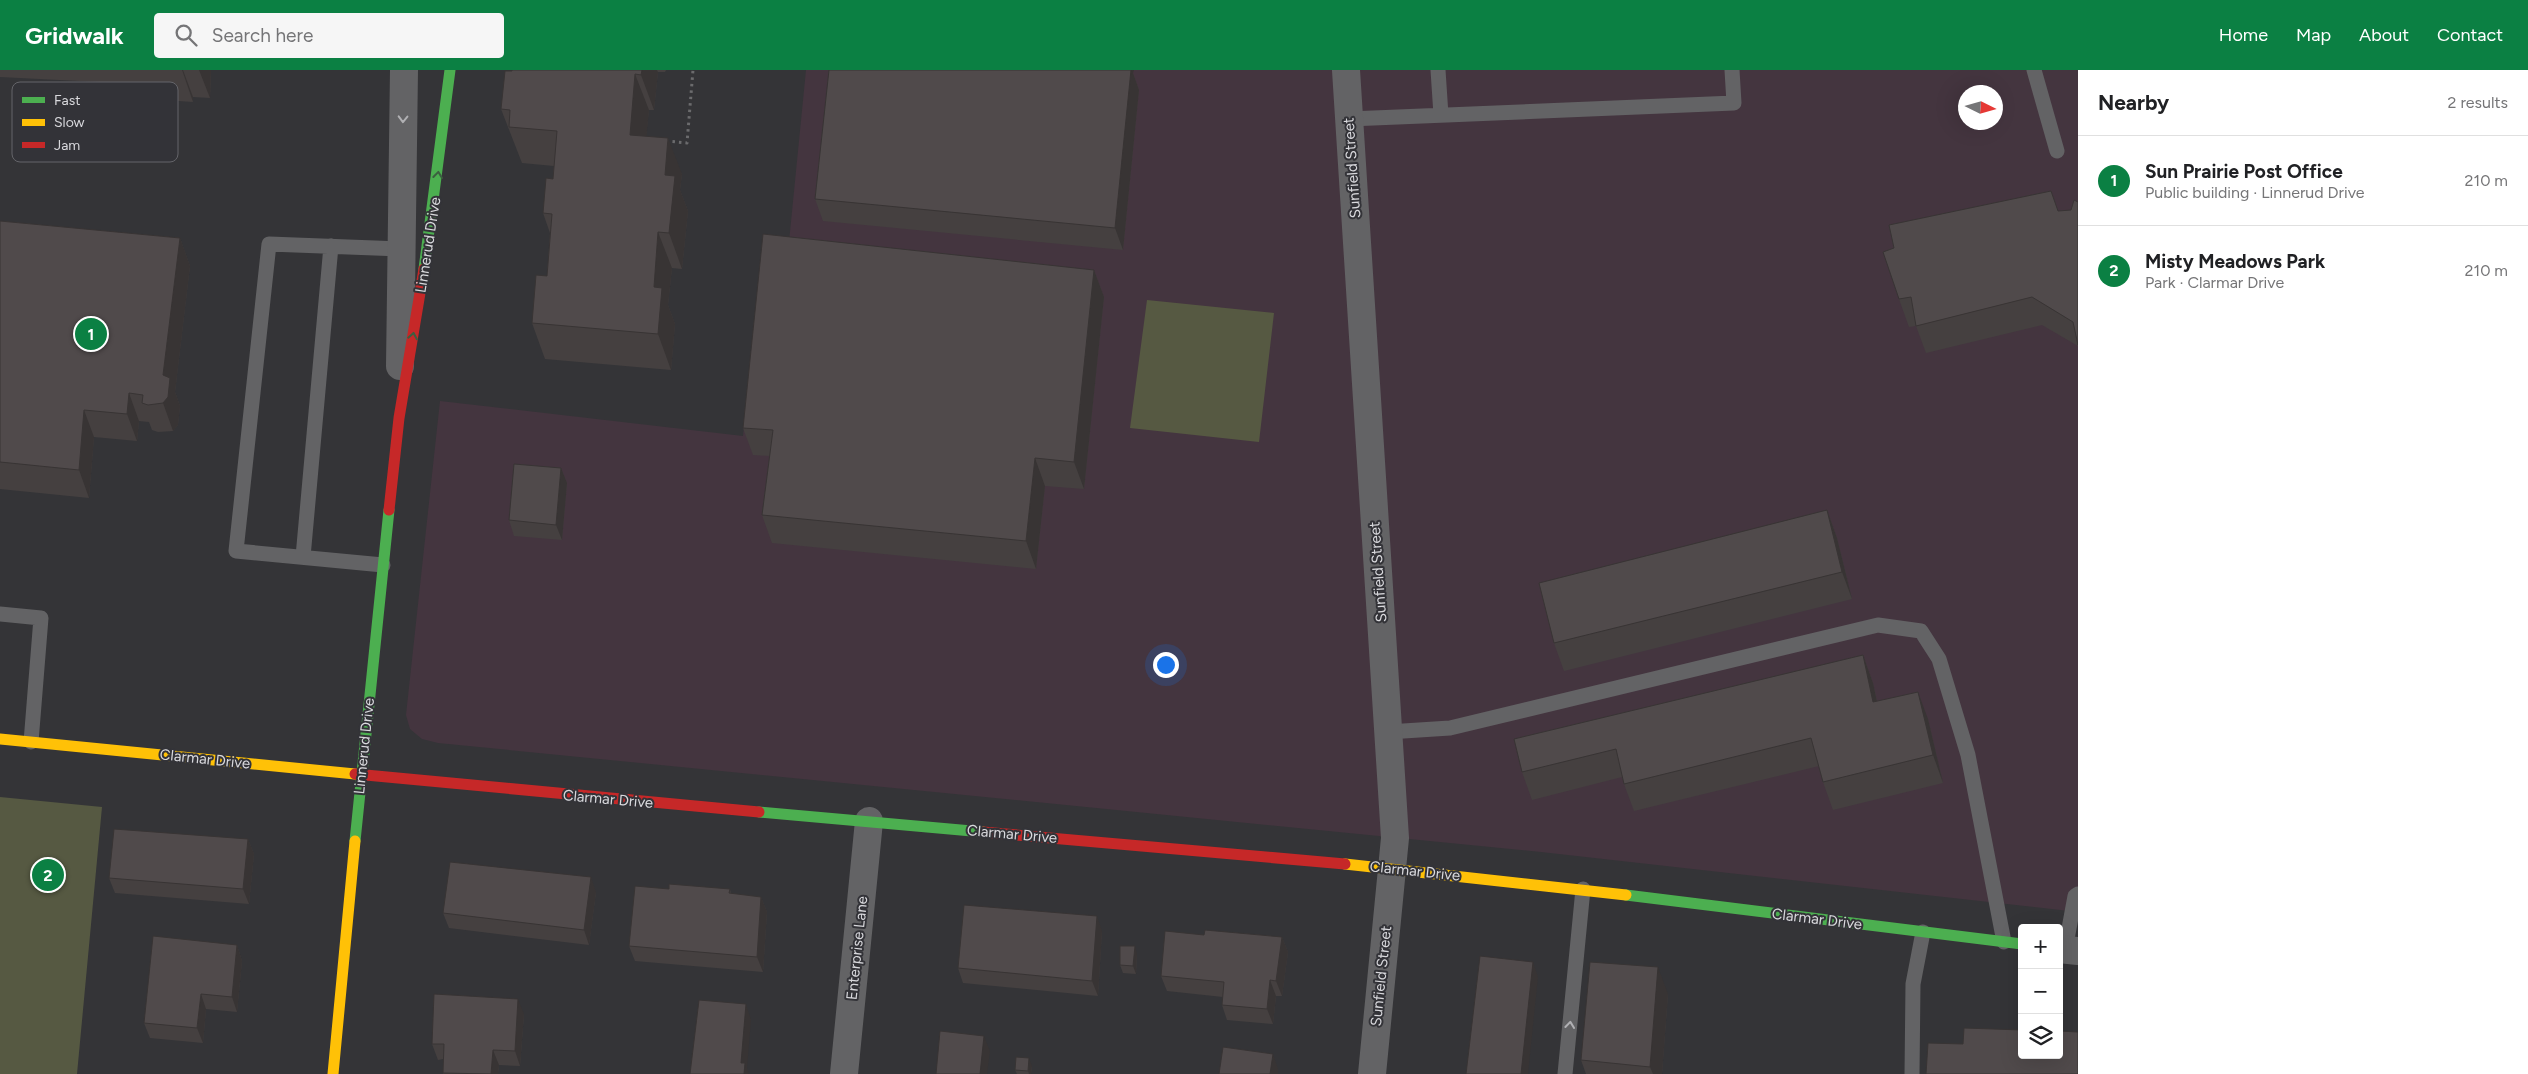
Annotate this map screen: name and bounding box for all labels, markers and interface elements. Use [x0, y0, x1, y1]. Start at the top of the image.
search box [154, 13, 504, 58]
text: Gridwalk [25, 21, 124, 50]
icon: search [172, 21, 200, 49]
text: Search here [212, 24, 313, 47]
text: Home [2219, 24, 2268, 46]
text: Map [2296, 24, 2331, 46]
text: About [2359, 24, 2409, 46]
text: Contact [2437, 24, 2503, 46]
legend [12, 82, 178, 162]
north arrow [1958, 85, 2003, 130]
text: Nearby [2098, 90, 2169, 115]
text: Fast [54, 92, 80, 109]
text: 2 results [2448, 93, 2508, 112]
text: Slow [54, 114, 85, 131]
one-way arrow [398, 115, 408, 123]
street label: Sunfield Street [1339, 117, 1364, 219]
text: Jam [54, 137, 80, 154]
text: Sun Prairie Post Office [2145, 160, 2343, 183]
one-way arrow [432, 171, 443, 179]
text: 1 [2111, 171, 2117, 190]
text: 210 m [2465, 171, 2508, 190]
text: Public building · Linnerud Drive [2145, 183, 2365, 202]
street label: Linnerud Drive [412, 196, 444, 294]
text: Misty Meadows Park [2145, 250, 2325, 273]
text: 2 [2109, 261, 2119, 280]
text: 210 m [2465, 261, 2508, 280]
text: Park · Clarmar Drive [2145, 273, 2284, 292]
pin: 1 [75, 315, 107, 353]
one-way arrow [408, 331, 418, 340]
street label: Sunfield Street [1365, 521, 1390, 623]
your location [1153, 652, 1179, 678]
street label: Linnerud Drive [350, 697, 378, 795]
street label: Clarmar Drive [159, 745, 251, 773]
street label: Clarmar Drive [562, 786, 654, 812]
street label: Clarmar Drive [966, 821, 1058, 847]
pin: 2 [32, 856, 64, 894]
street label: Clarmar Drive [1369, 857, 1461, 885]
street label: Enterprise Lane [843, 895, 871, 1001]
street label: Clarmar Drive [1771, 905, 1863, 933]
map controls [2018, 924, 2063, 1059]
button: + [2018, 924, 2063, 969]
street label: Sunfield Street [1367, 925, 1395, 1027]
button: − [2018, 969, 2063, 1014]
button: layers [2018, 1014, 2063, 1059]
one-way arrow [1564, 1021, 1575, 1029]

